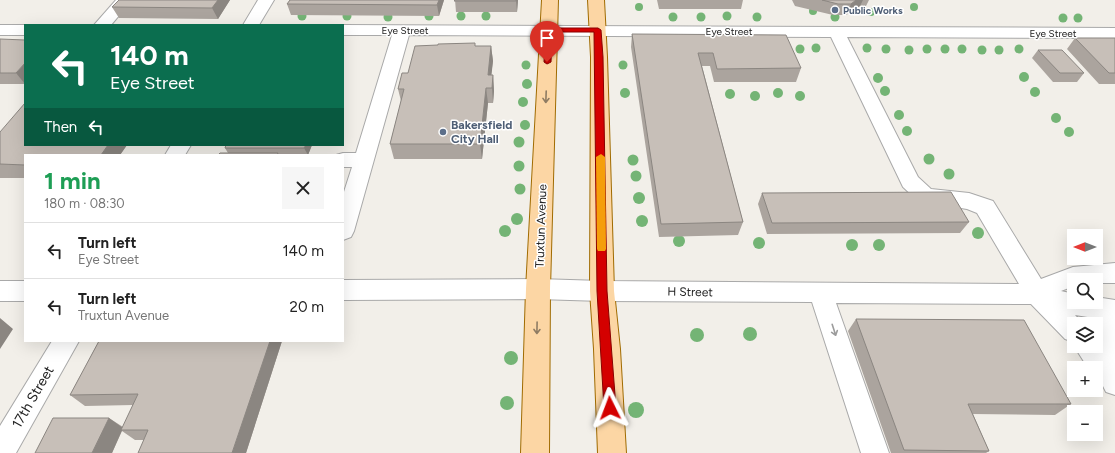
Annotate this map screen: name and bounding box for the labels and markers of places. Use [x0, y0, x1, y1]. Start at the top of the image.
place label: Public Works [843, 4, 903, 17]
marker: Public Works [830, 5, 840, 15]
pin [530, 21, 564, 62]
place label: Bakersfield City Hall [451, 118, 512, 146]
marker: Bakersfield City Hall [438, 127, 448, 137]

